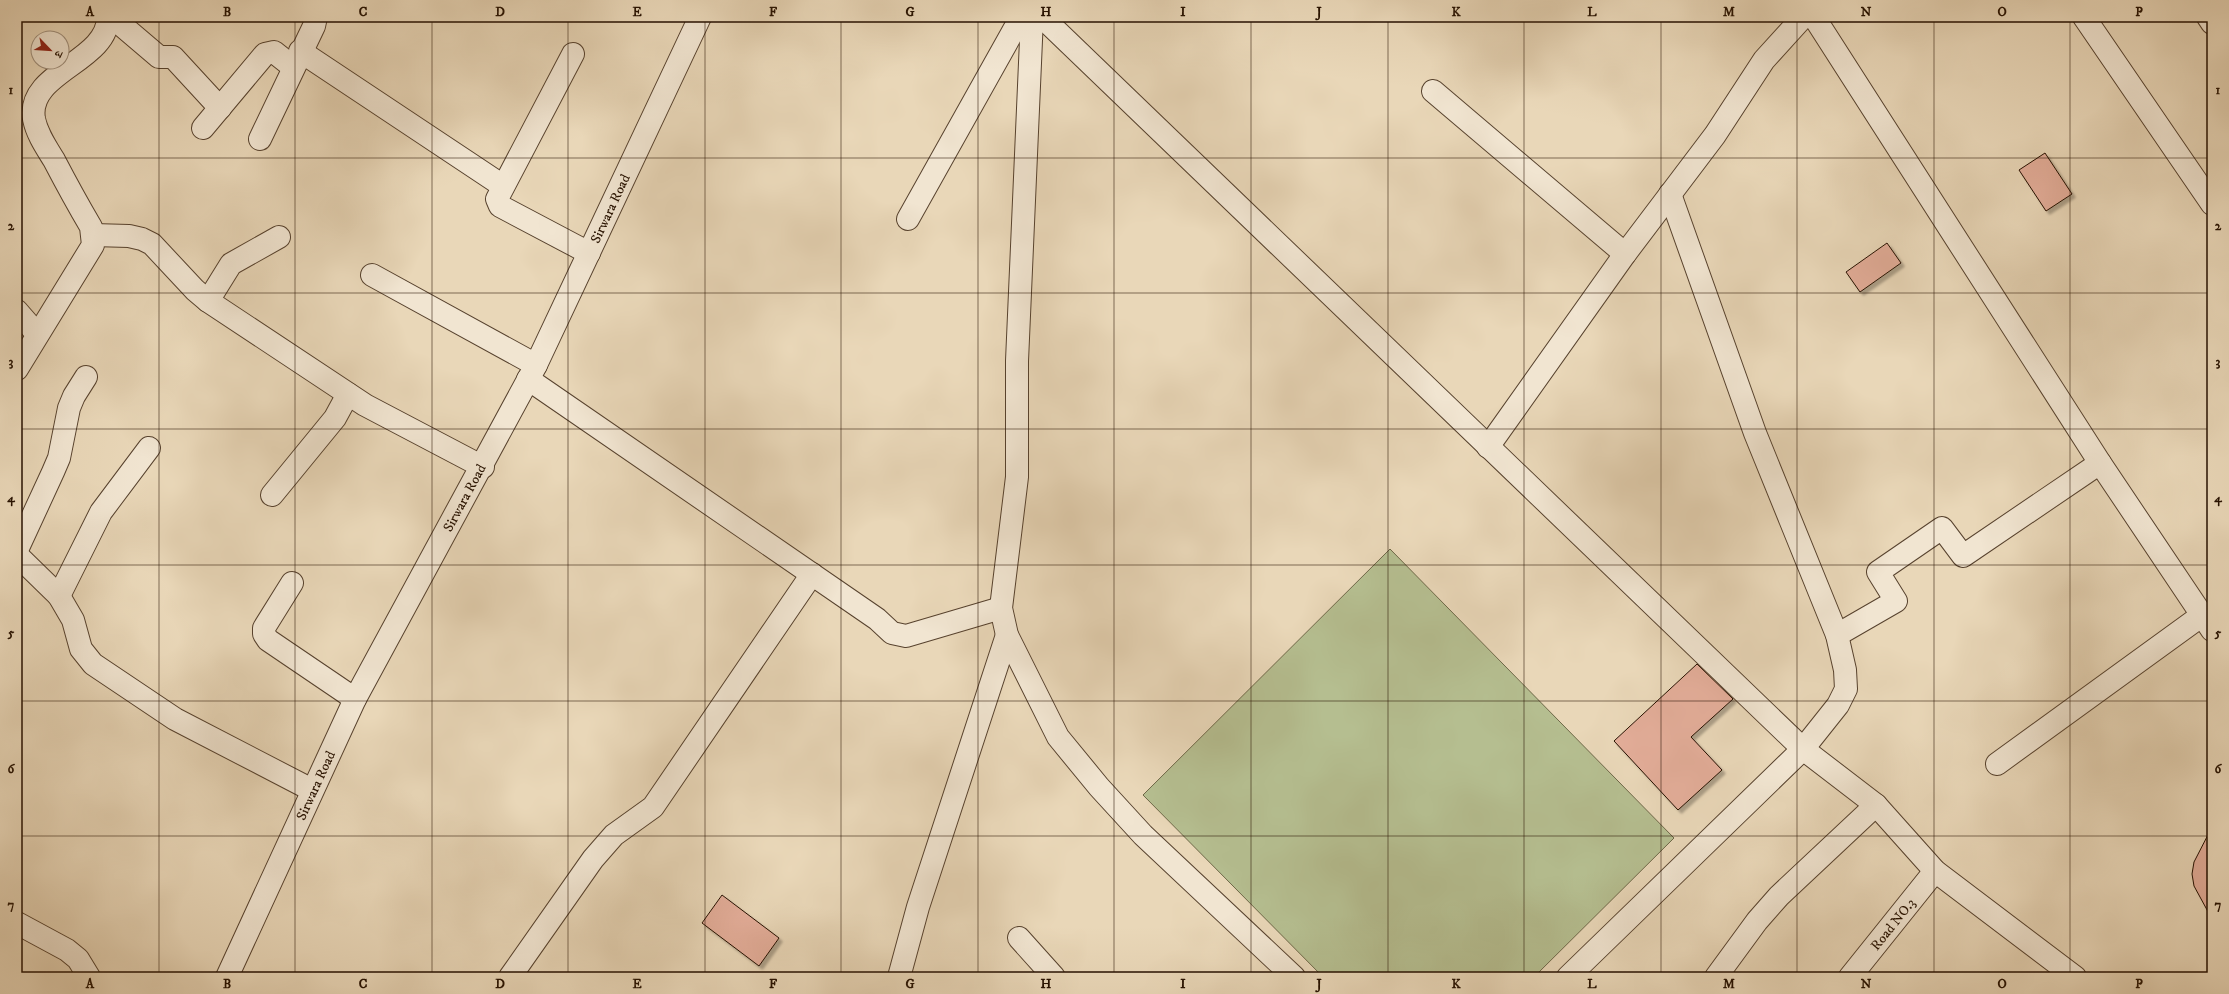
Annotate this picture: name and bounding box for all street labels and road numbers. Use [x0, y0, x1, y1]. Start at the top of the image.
street label: Sirwara Road [587, 171, 635, 246]
street label: Sirwara Road [439, 461, 491, 535]
street label: Sirwara Road [292, 748, 340, 823]
street label: Road NO.3 [1867, 895, 1920, 954]

